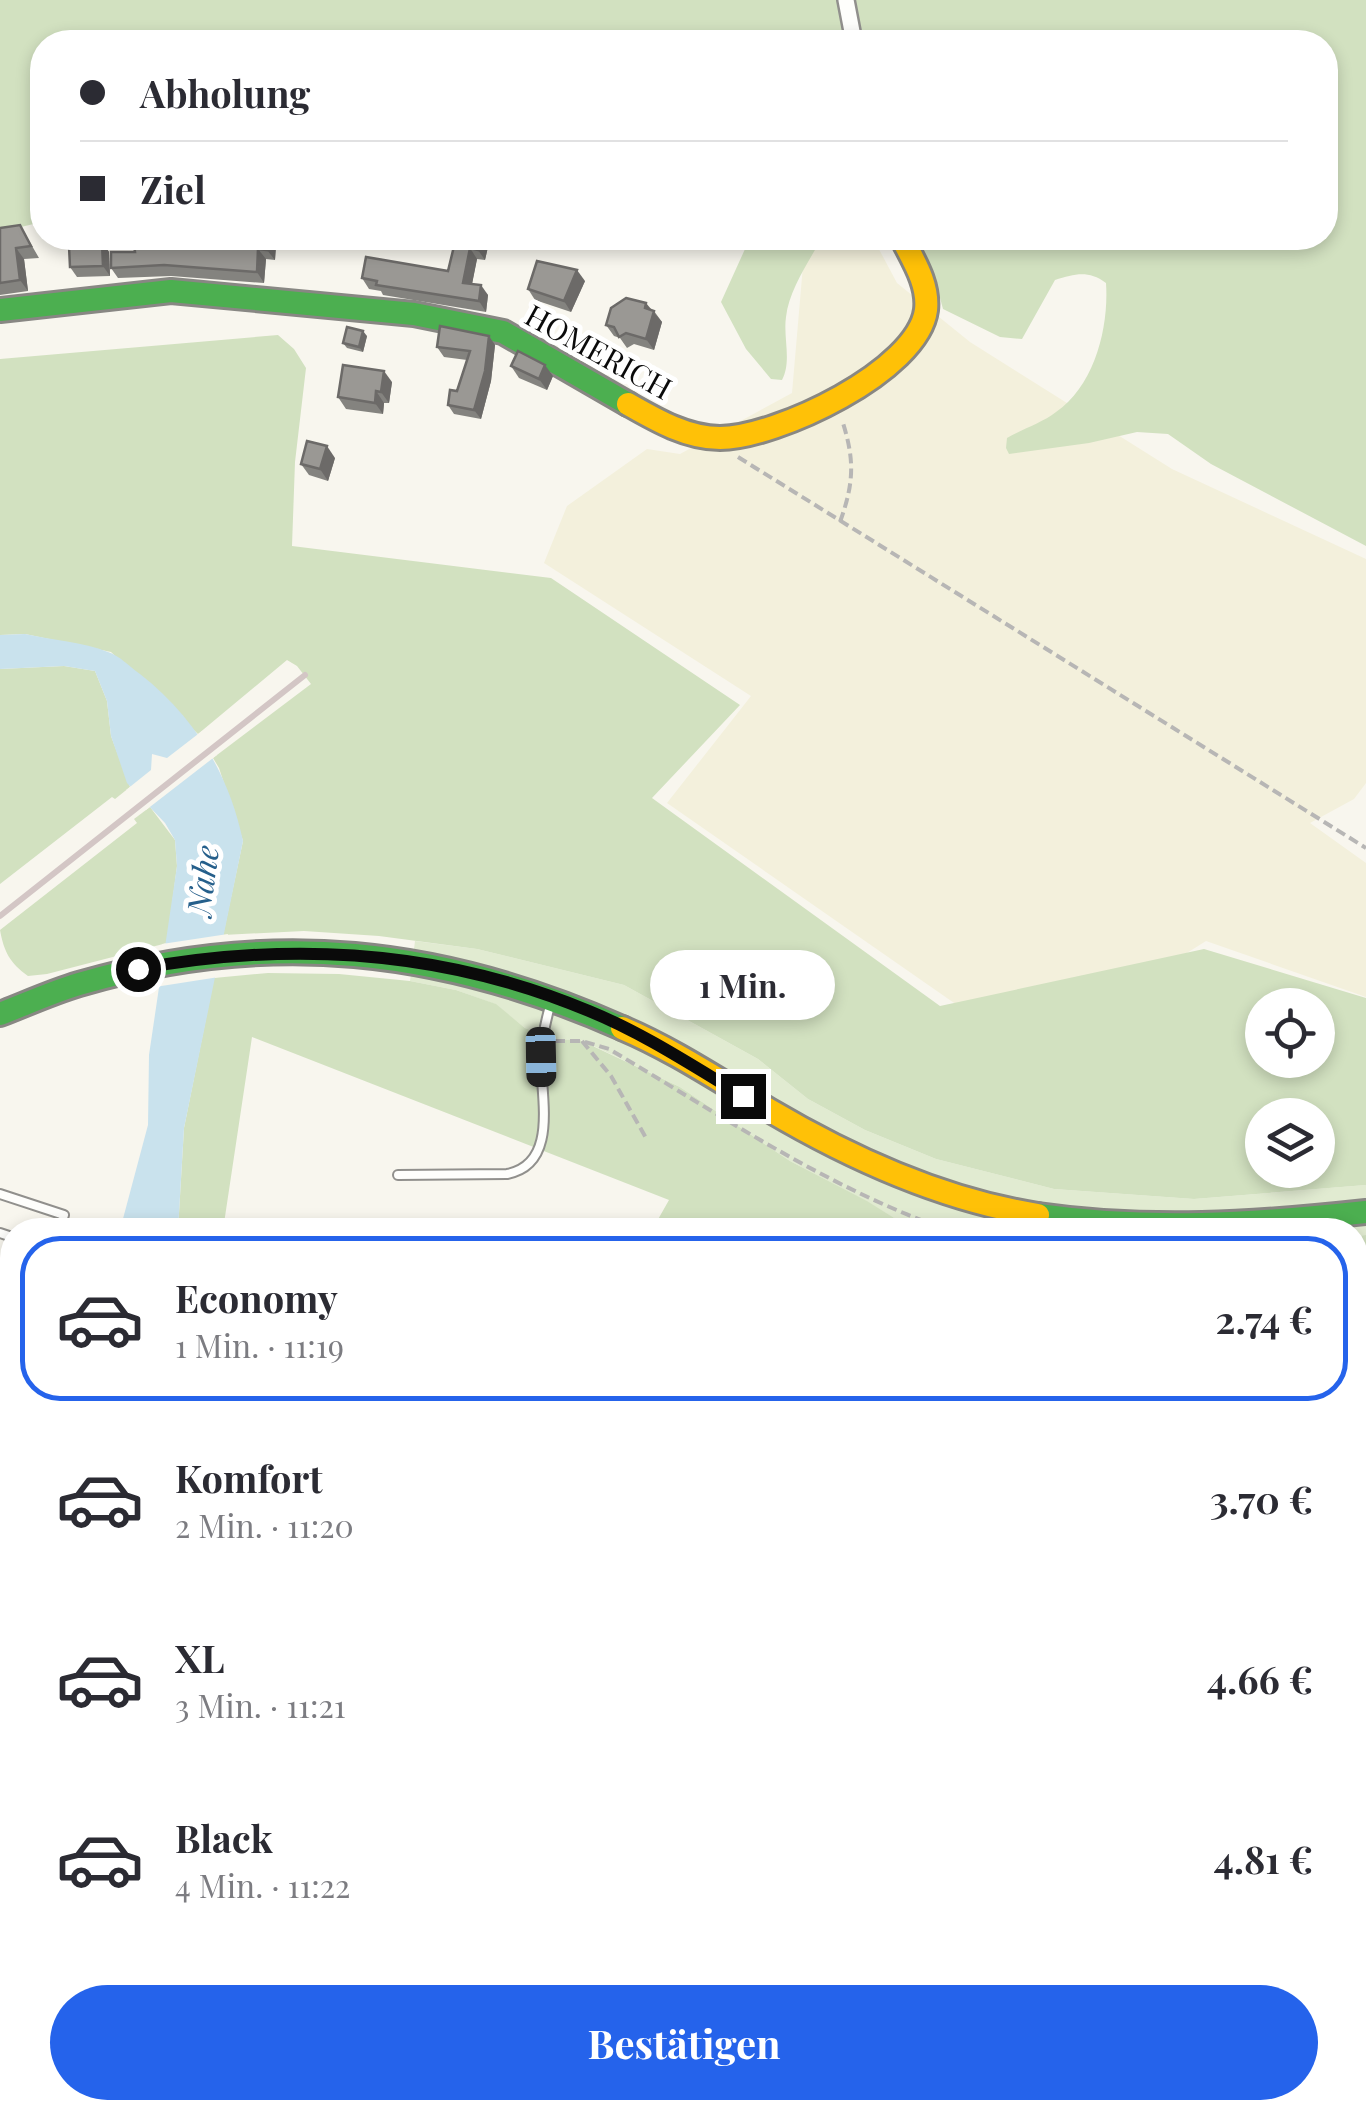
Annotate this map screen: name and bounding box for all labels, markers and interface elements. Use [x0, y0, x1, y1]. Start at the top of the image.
text: Abholung [140, 67, 310, 118]
text: Ziel [140, 163, 206, 214]
street label: HOMERICH [519, 294, 679, 408]
water label: Nahe [174, 842, 227, 921]
route start [116, 947, 161, 992]
callout: 1 Min. [650, 951, 836, 1021]
text: 1 Min. [699, 963, 786, 1006]
map controls [1245, 988, 1335, 1188]
button: locate [1245, 988, 1335, 1078]
car [525, 1027, 557, 1087]
route end [721, 1074, 766, 1119]
button: layers [1245, 1098, 1335, 1188]
text: Economy [175, 1272, 338, 1323]
icon: car [55, 1274, 145, 1364]
text: 2.74 € [1216, 1293, 1313, 1344]
text: 1 Min. · 11:19 [175, 1323, 344, 1366]
text: Komfort [175, 1452, 323, 1503]
icon: car [55, 1454, 145, 1544]
text: 3.70 € [1210, 1473, 1313, 1524]
text: 2 Min. · 11:20 [175, 1503, 354, 1546]
text: XL [175, 1632, 224, 1683]
icon: car [55, 1634, 145, 1724]
text: 4.66 € [1207, 1653, 1313, 1704]
text: 3 Min. · 11:21 [175, 1683, 346, 1726]
text: Black [175, 1812, 273, 1863]
icon: car [55, 1814, 145, 1904]
text: 4.81 € [1214, 1833, 1313, 1884]
text: 4 Min. · 11:22 [175, 1863, 350, 1906]
button: Bestätigen [50, 1985, 1318, 2100]

